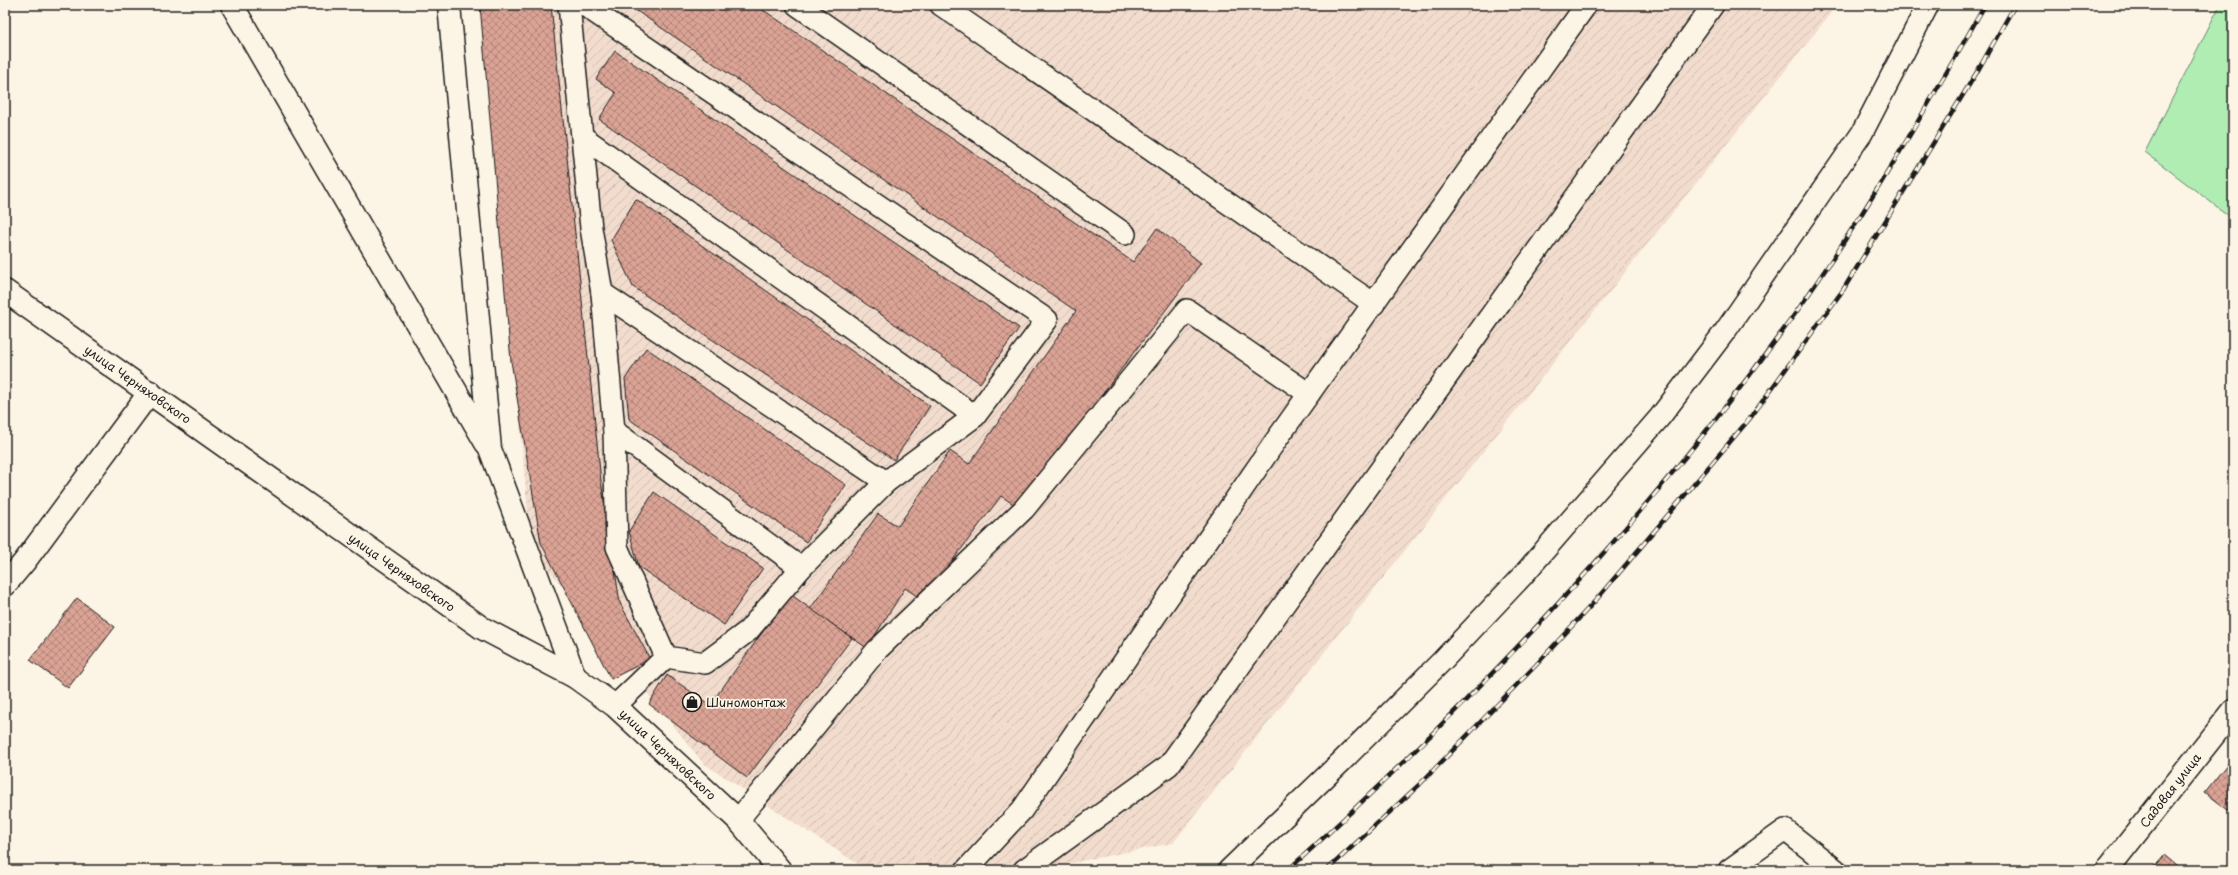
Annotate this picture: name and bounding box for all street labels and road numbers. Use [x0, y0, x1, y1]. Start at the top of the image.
street label: улица Черняховского [81, 340, 195, 428]
street label: улица Черняховского [345, 528, 459, 616]
street label: улица Черняховского [615, 704, 721, 804]
street label: Садовая улица [2135, 749, 2205, 831]

